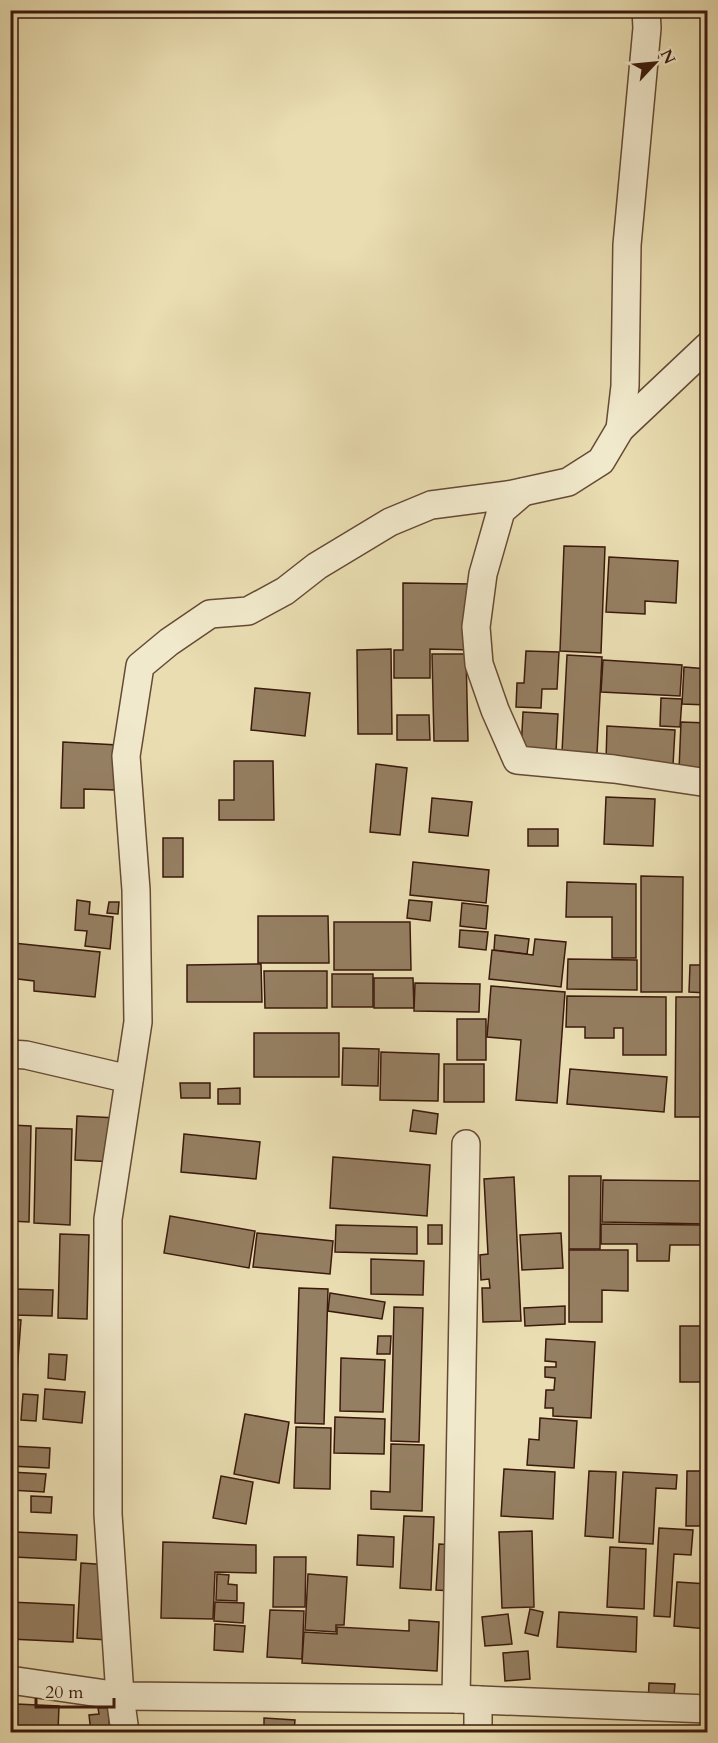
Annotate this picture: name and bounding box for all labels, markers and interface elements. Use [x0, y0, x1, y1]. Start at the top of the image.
north arrow [625, 33, 685, 93]
text: N [655, 46, 681, 68]
scale bar [36, 1671, 114, 1709]
text: 20 m [45, 1680, 84, 1705]

